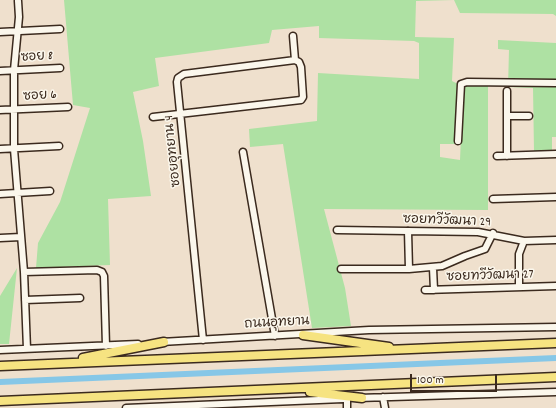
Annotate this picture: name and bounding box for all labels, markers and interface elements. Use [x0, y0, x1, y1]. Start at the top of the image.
street label: ซอย 8 [20, 49, 54, 67]
street label: ซอย 6 [23, 88, 57, 106]
street label: ซอยอุทยาน 4 [162, 114, 186, 188]
street label: ซอยทวีวัฒนา 29 [403, 213, 491, 231]
street label: ซอยทวีวัฒนา 27 [446, 268, 534, 286]
street label: ถนนอุทยาน [244, 314, 310, 334]
scale bar [412, 366, 499, 392]
text: 100 m [417, 372, 444, 389]

